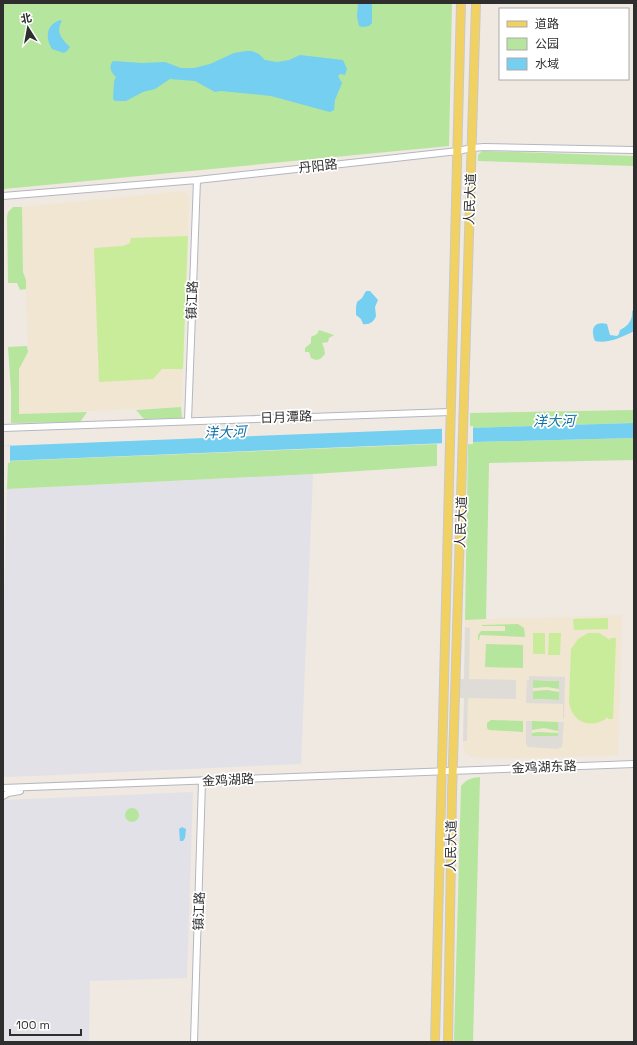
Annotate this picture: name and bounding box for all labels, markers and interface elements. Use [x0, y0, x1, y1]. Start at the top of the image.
north arrow [8, 8, 48, 48]
legend [499, 8, 629, 80]
text: 北 [19, 10, 33, 26]
text: 道路 [535, 16, 559, 32]
text: 公园 [535, 36, 559, 52]
text: 水域 [535, 56, 559, 72]
street label: 丹阳路 [298, 156, 338, 176]
street label: 人民大道 [461, 173, 479, 225]
street label: 镇江路 [183, 280, 201, 320]
street label: 日月潭路 [260, 408, 312, 426]
water label: 洋大河 [533, 412, 578, 430]
water label: 洋大河 [204, 422, 249, 442]
street label: 人民大道 [452, 496, 470, 548]
street label: 金鸡湖东路 [511, 757, 577, 777]
street label: 金鸡湖路 [202, 770, 254, 790]
street label: 人民大道 [442, 820, 460, 872]
street label: 镇江路 [190, 891, 208, 931]
scale bar [10, 1011, 81, 1037]
text: 100 m [16, 1017, 50, 1033]

